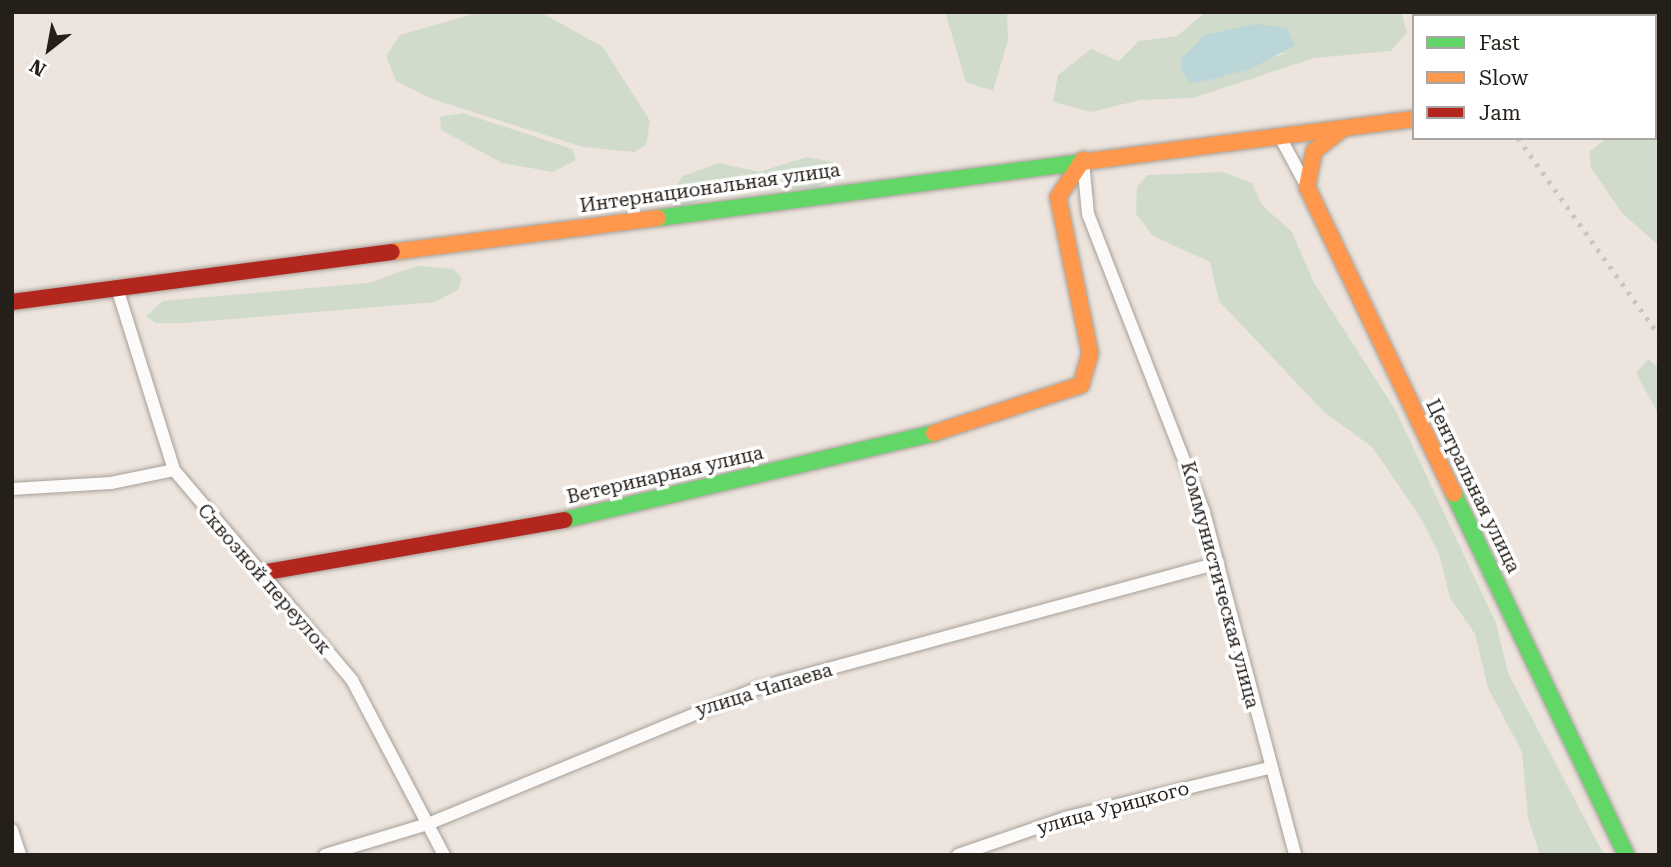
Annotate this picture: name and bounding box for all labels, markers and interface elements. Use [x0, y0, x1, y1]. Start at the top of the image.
north arrow [14, 14, 84, 84]
legend [1412, 14, 1657, 140]
text: Fast [1479, 31, 1520, 55]
text: N [26, 54, 50, 81]
text: Slow [1479, 66, 1528, 90]
text: Jam [1479, 101, 1521, 125]
street label: Интернациональная улица [578, 158, 842, 218]
street label: Центральная улица [1421, 395, 1525, 577]
street label: Ветеринарная улица [565, 441, 765, 509]
street label: Коммунистическая улица [1176, 459, 1264, 711]
street label: Сквозной переулок [193, 499, 335, 659]
street label: улица Чапаева [693, 658, 835, 722]
street label: улица Урицкого [1034, 777, 1192, 839]

